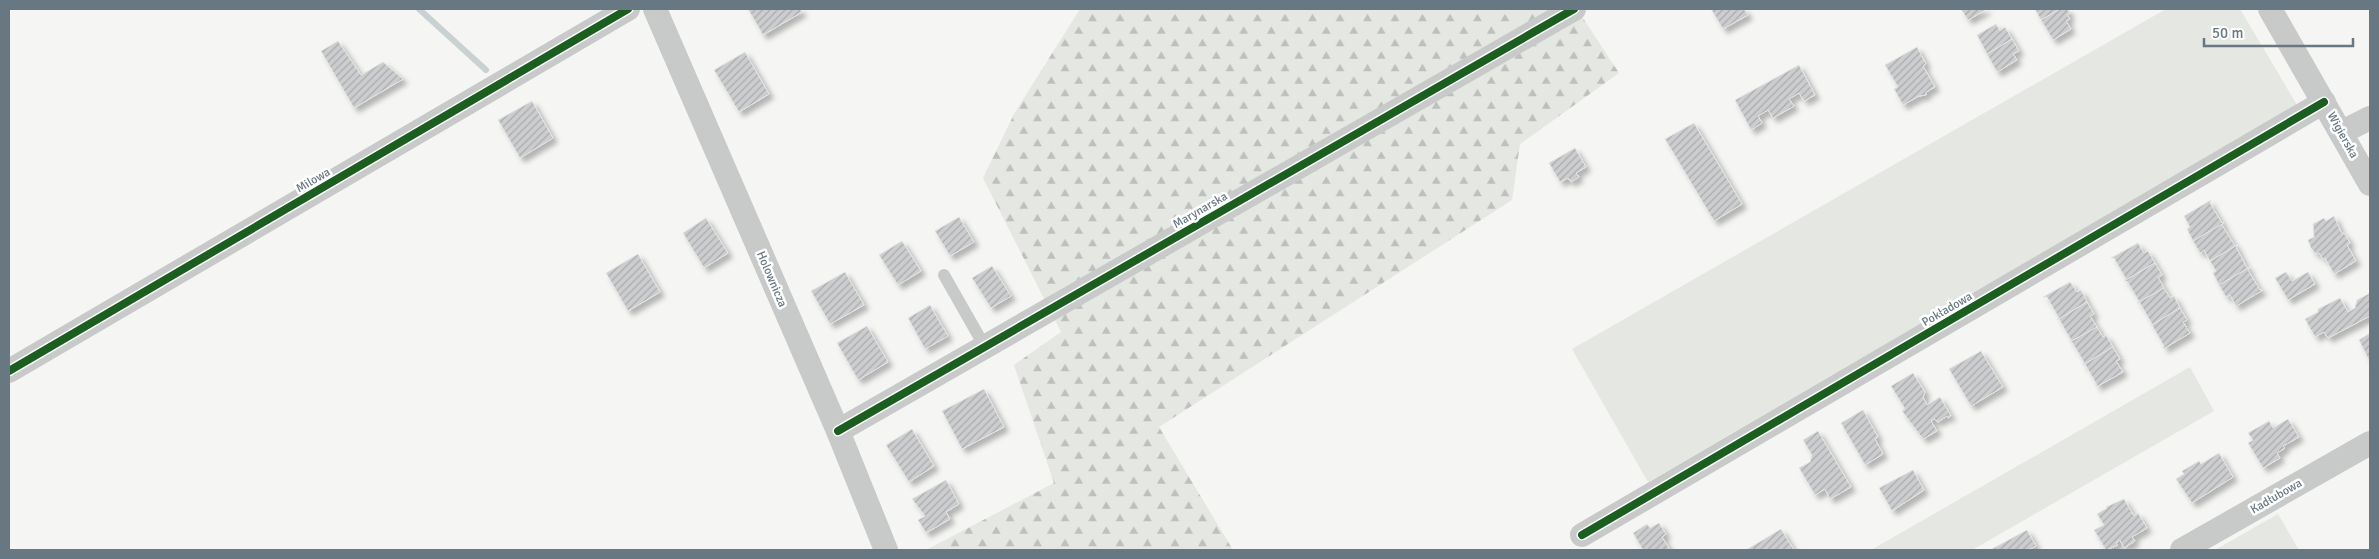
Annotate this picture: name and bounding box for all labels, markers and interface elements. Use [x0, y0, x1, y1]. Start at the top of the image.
scale bar [2204, 15, 2353, 47]
text: 50 m [2212, 24, 2243, 42]
street label: Wigierska [2324, 109, 2361, 161]
street label: Milowa [293, 165, 333, 196]
street label: Marynarska [1170, 189, 1230, 232]
street label: Holownicza [753, 249, 790, 309]
street label: Pokładowa [1919, 289, 1975, 330]
street label: Kadłubowa [2248, 476, 2305, 517]

